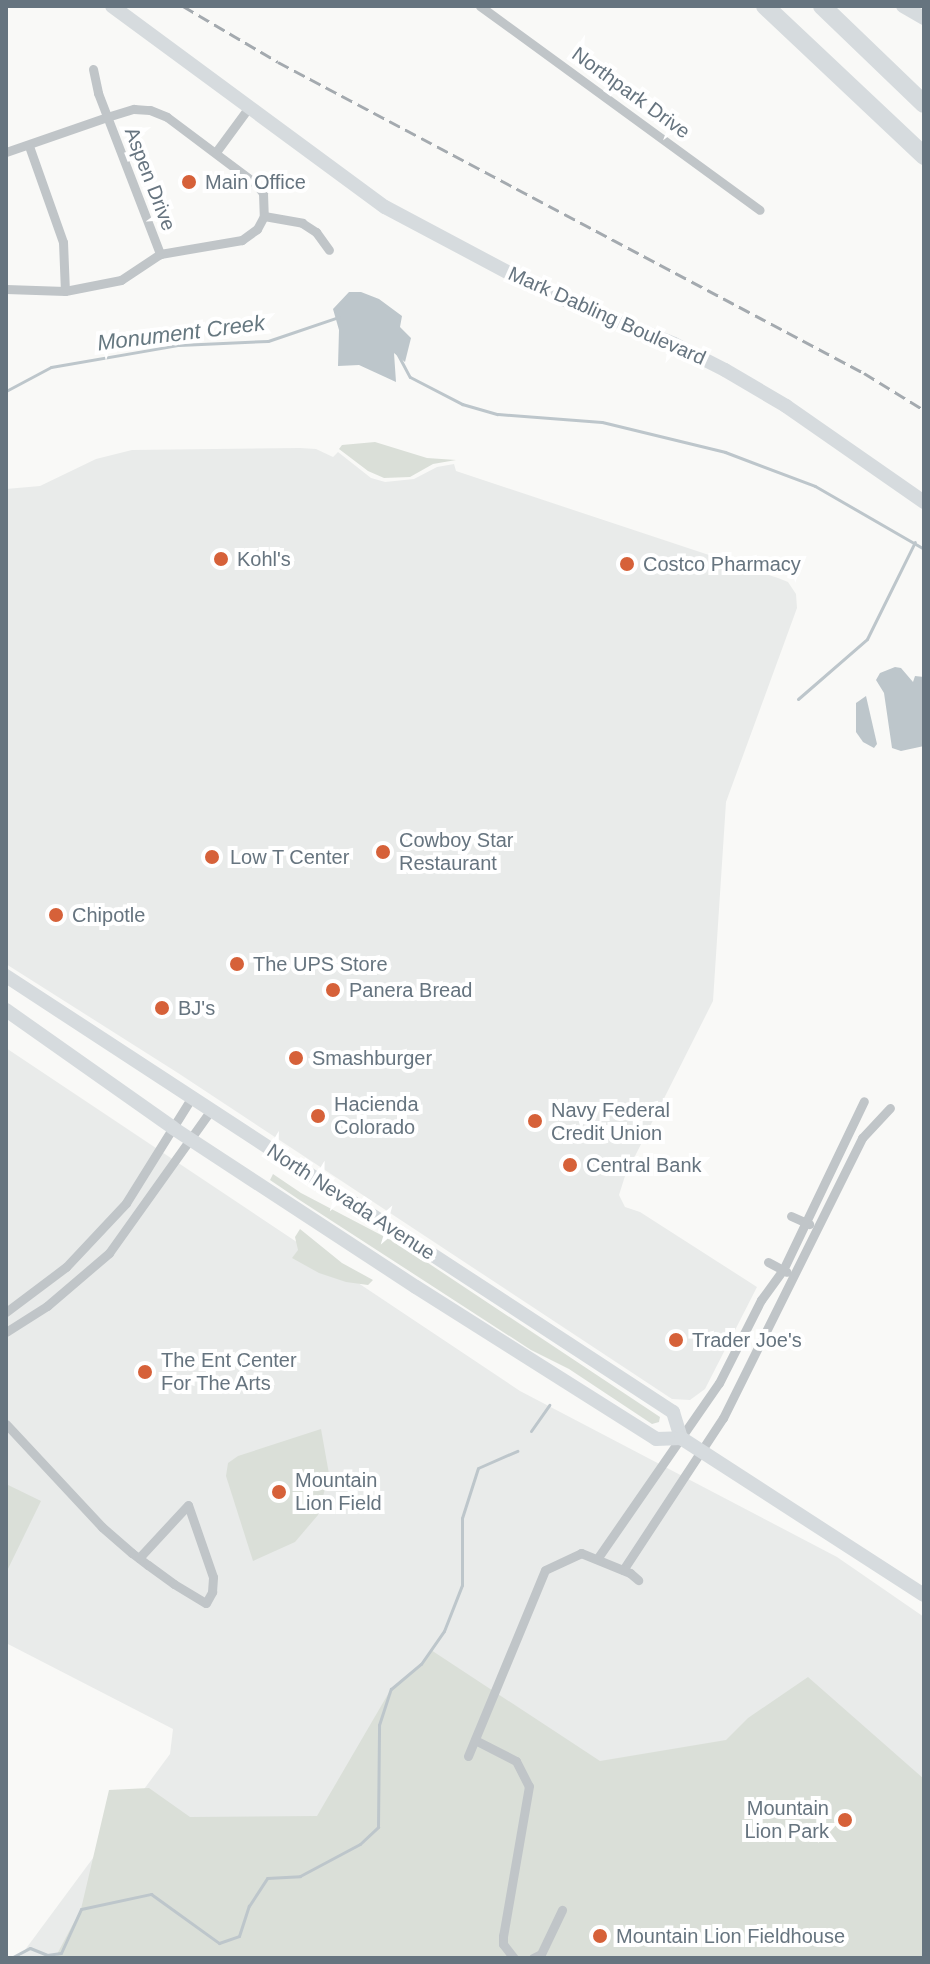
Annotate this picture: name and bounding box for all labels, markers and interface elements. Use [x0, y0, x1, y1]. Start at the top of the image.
street label: Northpark Drive [567, 42, 695, 144]
street label: Aspen Drive [119, 124, 181, 234]
place label: Main Office [205, 170, 306, 194]
marker: Main Office [180, 173, 198, 191]
street label: Mark Dabling Boulevard [505, 262, 709, 370]
water label: Monument Creek [96, 310, 266, 356]
place label: Kohl's [237, 547, 291, 571]
marker: Kohl's [212, 550, 230, 568]
place label: Costco Pharmacy [643, 552, 801, 576]
marker: Costco Pharmacy [618, 555, 636, 573]
place label: Cowboy Star Restaurant [399, 828, 513, 875]
marker: Cowboy Star Restaurant [374, 843, 392, 861]
place label: Low T Center [230, 845, 350, 869]
marker: Low T Center [201, 846, 223, 868]
place label: Chipotle [72, 903, 145, 927]
marker: Chipotle [47, 906, 65, 924]
place label: The UPS Store [253, 952, 388, 976]
marker: The UPS Store [228, 955, 246, 973]
place label: Panera Bread [349, 978, 472, 1002]
marker: Panera Bread [324, 981, 342, 999]
place label: BJ's [178, 996, 215, 1020]
marker: BJ's [153, 999, 171, 1017]
place label: Smashburger [312, 1046, 432, 1070]
marker: Smashburger [287, 1049, 305, 1067]
place label: Hacienda Colorado [334, 1092, 419, 1139]
place label: Navy Federal Credit Union [551, 1098, 670, 1145]
marker: Hacienda Colorado [309, 1107, 327, 1125]
marker: Navy Federal Credit Union [526, 1112, 544, 1130]
street label: North Nevada Avenue [262, 1138, 440, 1266]
place label: Central Bank [586, 1153, 702, 1177]
marker: Central Bank [561, 1156, 579, 1174]
place label: Trader Joe's [692, 1328, 802, 1352]
marker: Trader Joe's [667, 1331, 685, 1349]
place label: The Ent Center For The Arts [161, 1348, 297, 1395]
marker: The Ent Center For The Arts [136, 1363, 154, 1381]
place label: Mountain Lion Field [295, 1468, 382, 1515]
marker: Mountain Lion Field [270, 1483, 288, 1501]
place label: Mountain Lion Park [745, 1796, 829, 1843]
marker: Mountain Lion Park [836, 1811, 854, 1829]
place label: Mountain Lion Fieldhouse [616, 1924, 845, 1948]
marker: Mountain Lion Fieldhouse [591, 1927, 609, 1945]

